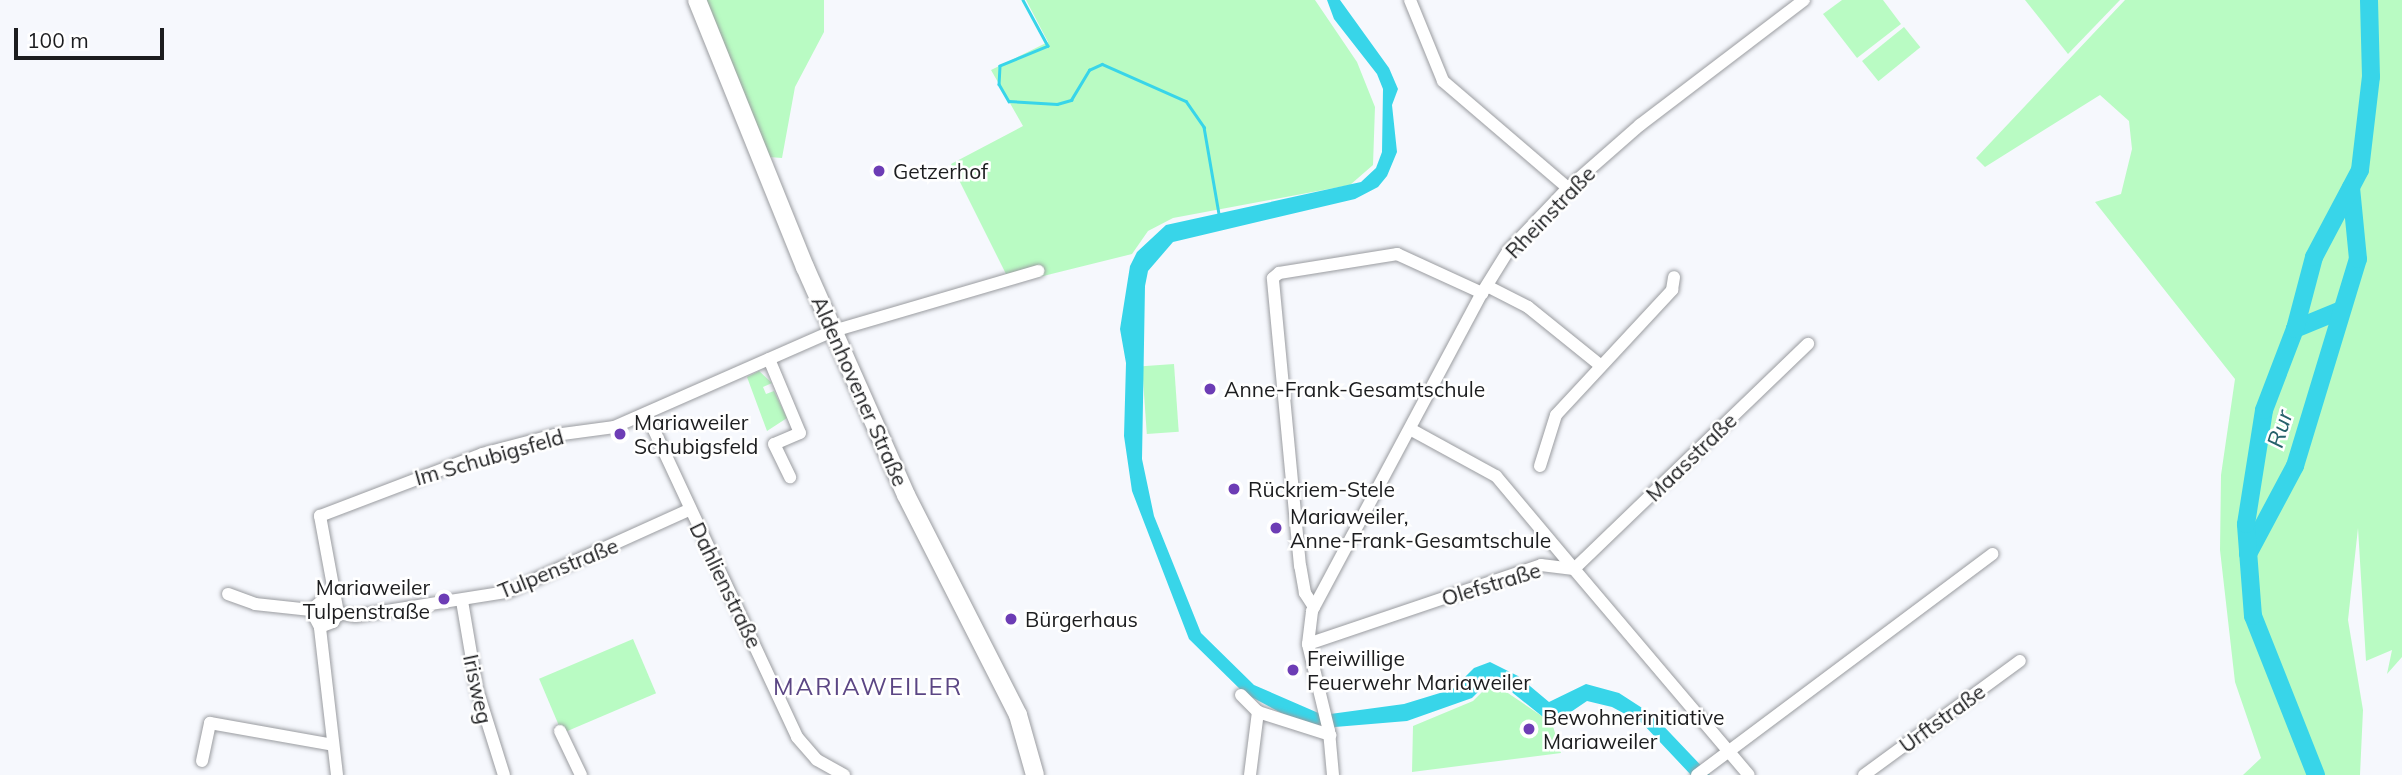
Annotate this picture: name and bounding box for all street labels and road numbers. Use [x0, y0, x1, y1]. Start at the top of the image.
street label: Rheinstraße [1500, 161, 1600, 263]
street label: Aldenhovener Straße [807, 292, 913, 490]
street label: Maasstraße [1640, 408, 1742, 506]
street label: Im Schubigsfeld [412, 424, 566, 490]
street label: Dahlienstraße [685, 518, 767, 652]
street label: Tulpenstraße [494, 533, 622, 603]
street label: Olefstraße [1438, 557, 1544, 611]
street label: Irisweg [458, 652, 498, 726]
street label: Urftstraße [1894, 678, 1990, 758]

